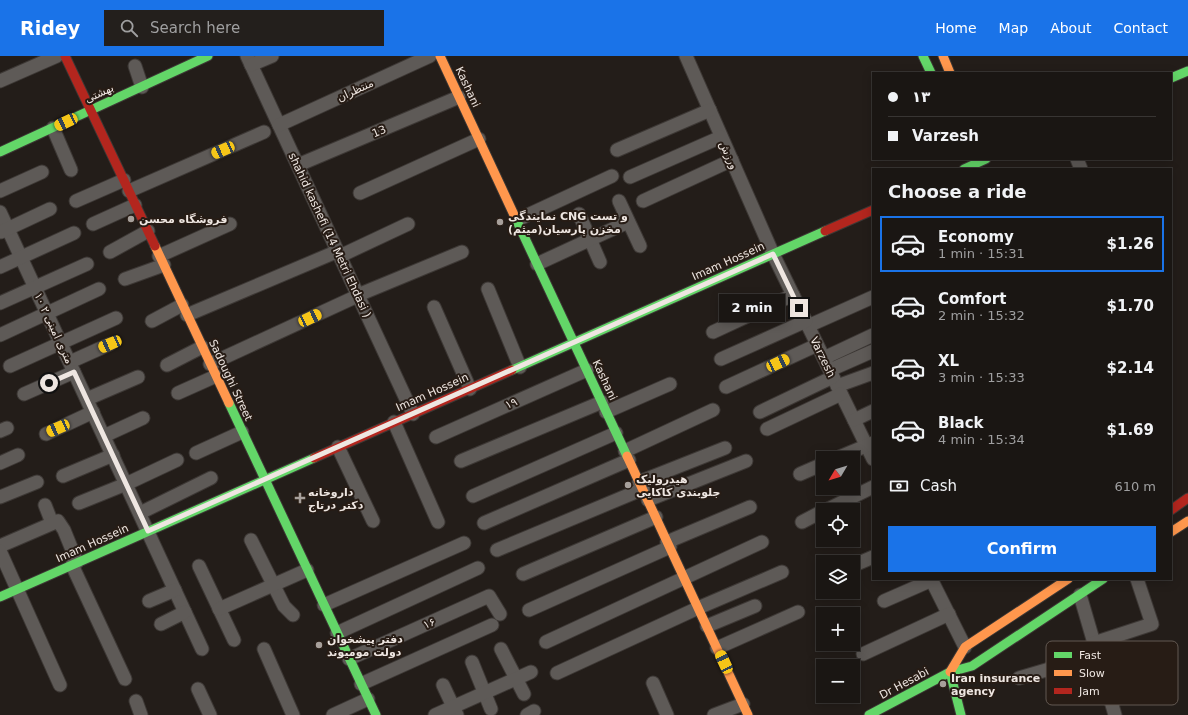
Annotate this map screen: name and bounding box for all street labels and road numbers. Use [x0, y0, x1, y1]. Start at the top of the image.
street label: Kashani [453, 65, 483, 110]
street label: منتظران [335, 76, 376, 105]
street label: بهشتی [83, 81, 116, 106]
street label: 13 [370, 123, 388, 140]
street label: ورزش [717, 139, 740, 171]
street label: shahid kashefi (14 Metri Ehdasi ) [286, 151, 374, 320]
street label: Imam Hossein [690, 240, 767, 283]
street label: ۱۰ متری امینی ۲ [31, 291, 76, 366]
street label: Varzesh [807, 335, 838, 379]
street label: Sadoughi Street [206, 337, 255, 424]
street label: Kashani [590, 358, 620, 403]
street label: Imam Hossein [394, 371, 471, 414]
street label: ۱۹ [503, 395, 519, 412]
street label: Imam Hossein [54, 522, 131, 565]
street label: ۱۶ [421, 615, 437, 632]
street label: Dr Hesabi [877, 665, 931, 702]

